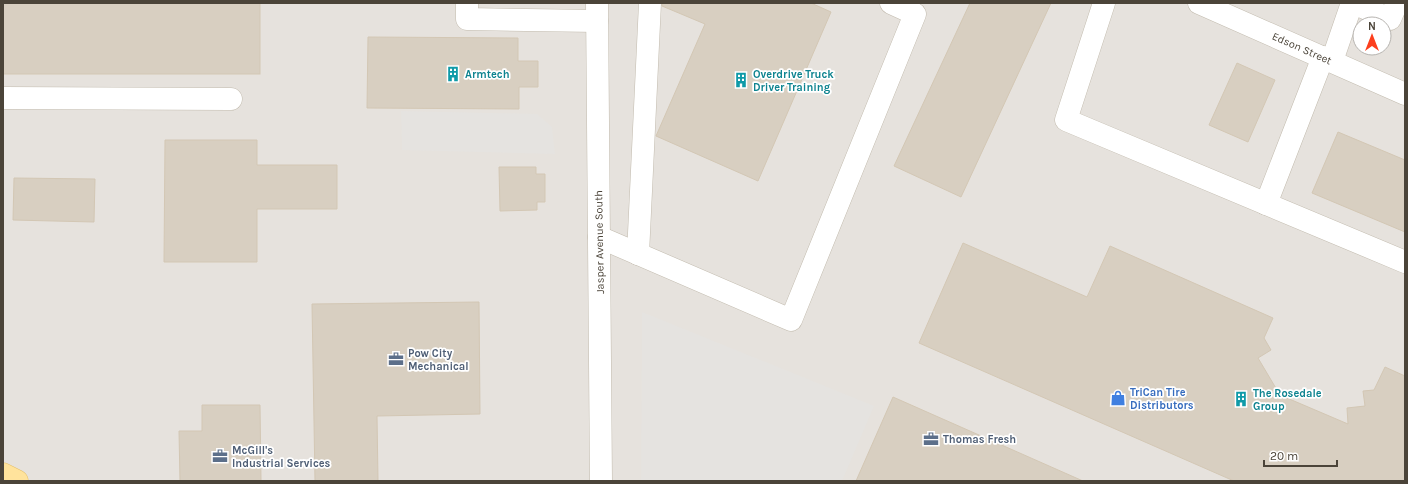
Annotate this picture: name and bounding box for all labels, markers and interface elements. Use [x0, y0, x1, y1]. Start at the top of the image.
north arrow [1352, 16, 1392, 56]
text: N [1368, 20, 1376, 33]
street label: Edson Street [1270, 30, 1334, 67]
building icon: Armtech [444, 65, 462, 83]
place label: Armtech [465, 68, 510, 81]
place label: Overdrive Truck Driver Training [753, 68, 834, 94]
building icon: Overdrive Truck Driver Training [732, 71, 750, 89]
street label: Jasper Avenue South [592, 190, 607, 294]
place label: Pow City Mechanical [408, 347, 469, 373]
office icon: Pow City Mechanical [387, 350, 405, 368]
place label: TriCan Tire Distributors [1130, 386, 1194, 412]
place label: The Rosedale Group [1253, 387, 1322, 413]
shop icon: TriCan Tire Distributors [1109, 389, 1127, 407]
building icon: The Rosedale Group [1232, 390, 1250, 408]
office icon: Thomas Fresh [922, 430, 940, 448]
place label: Thomas Fresh [943, 433, 1016, 446]
scale bar [1264, 442, 1337, 468]
place label: McGill's Industrial Services [232, 444, 331, 470]
office icon: McGill's Industrial Services [211, 447, 229, 465]
text: 20 m [1270, 449, 1298, 463]

